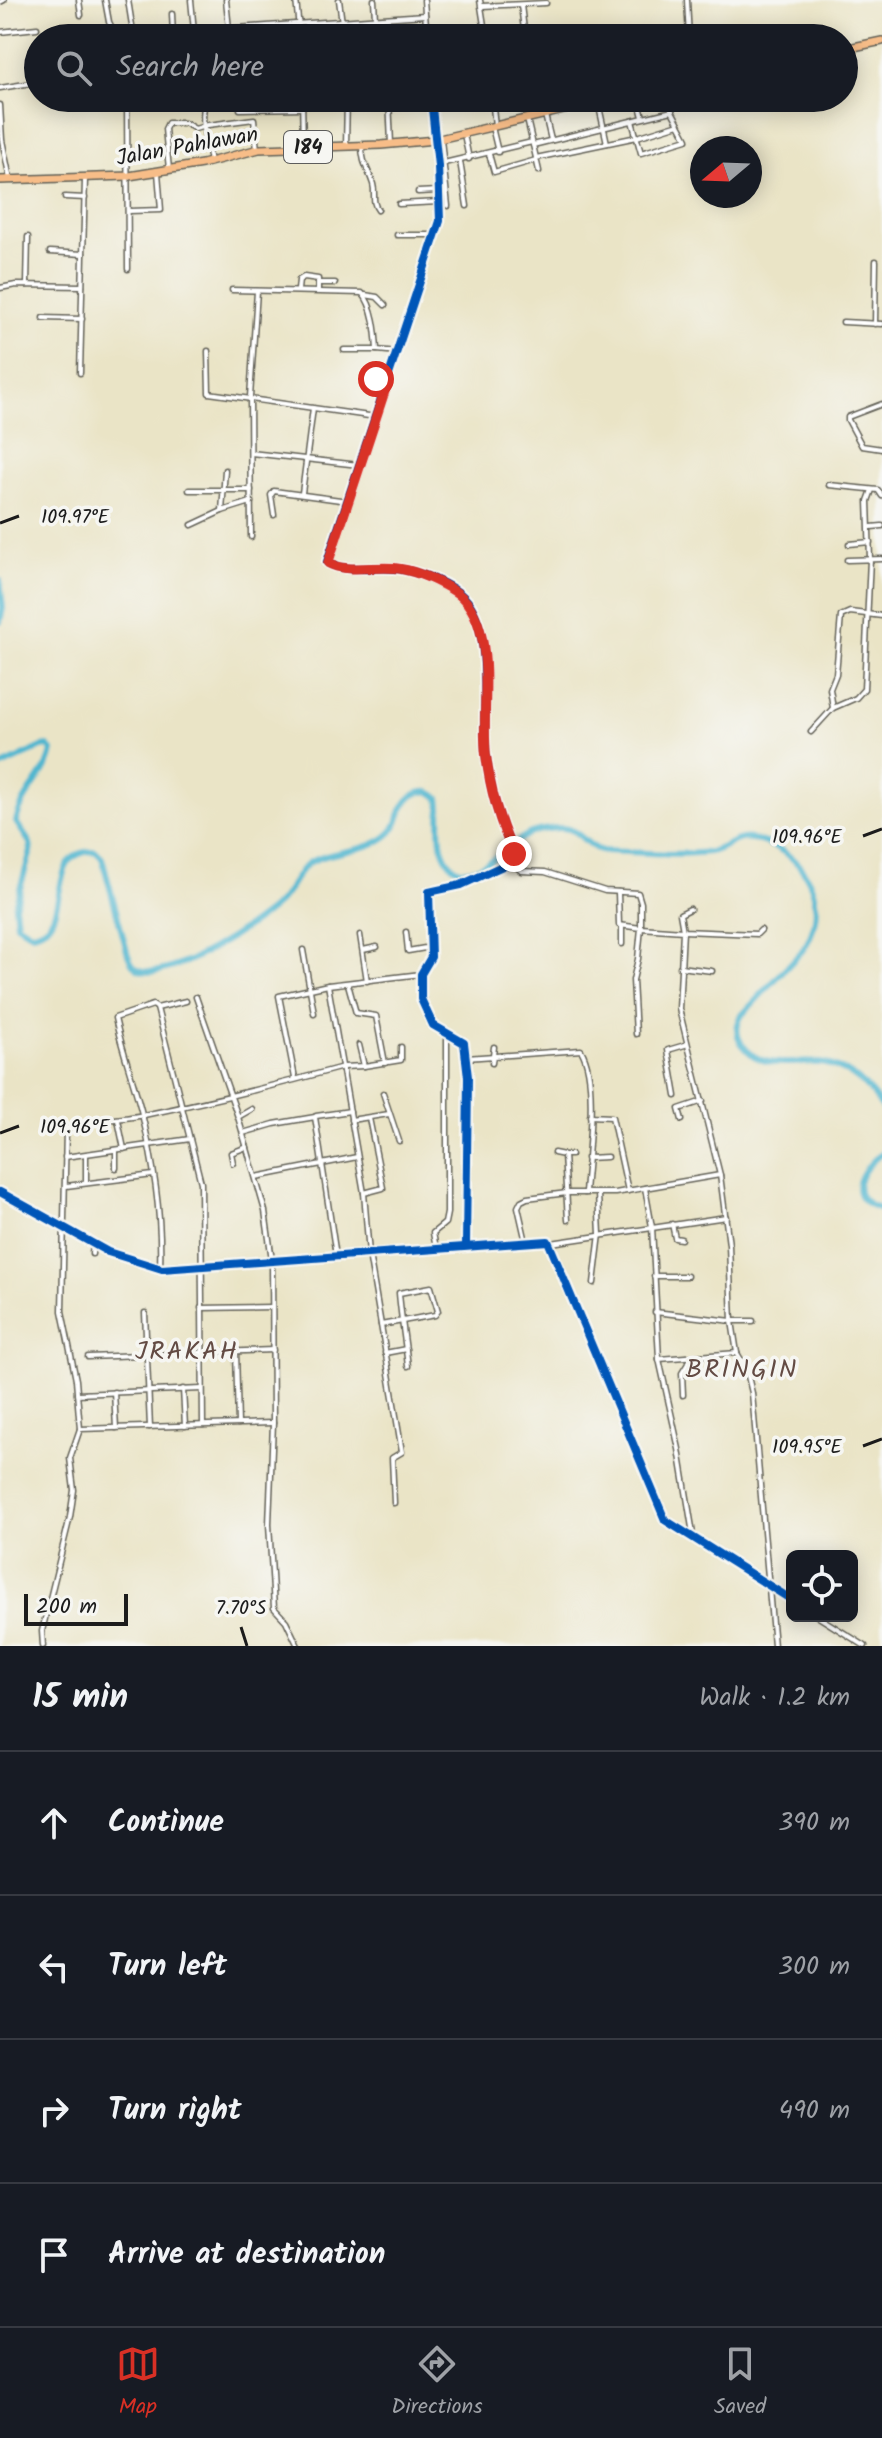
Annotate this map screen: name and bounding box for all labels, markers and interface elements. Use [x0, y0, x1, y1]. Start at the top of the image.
search box [24, 24, 858, 112]
text: Search here [116, 44, 264, 92]
icon: search [52, 46, 96, 90]
street label: Jalan Pahlawan [114, 118, 261, 177]
road number: 184 [284, 131, 332, 163]
north arrow [690, 136, 762, 208]
route start [358, 361, 394, 397]
text: 109.97°E [41, 502, 110, 534]
text: 109.96°E [772, 822, 843, 854]
route end [496, 836, 532, 872]
text: 109.96°E [40, 1112, 111, 1144]
district label: JRAKAH [135, 1331, 239, 1373]
district label: BRINGIN [686, 1349, 798, 1391]
text: 109.95°E [772, 1432, 843, 1464]
map controls [786, 1550, 858, 1622]
button: locate [786, 1550, 858, 1622]
scale bar [24, 1590, 128, 1626]
text: 200 m [36, 1590, 97, 1625]
text: 7.70°S [216, 1593, 267, 1625]
text: 15 min [32, 1671, 128, 1725]
text: Walk · 1.2 km [699, 1677, 850, 1719]
text: Continue [108, 1799, 224, 1847]
icon: ahead [32, 1801, 76, 1845]
text: 390 m [778, 1802, 850, 1844]
text: Turn left [108, 1943, 227, 1991]
icon: left [32, 1945, 76, 1989]
text: 300 m [778, 1946, 850, 1988]
text: Turn right [108, 2087, 241, 2135]
icon: right [32, 2089, 76, 2133]
text: 490 m [779, 2090, 850, 2132]
text: Arrive at destination [108, 2231, 385, 2279]
icon: arrive [32, 2233, 76, 2277]
tab: Map [116, 2342, 160, 2425]
tab: Directions [391, 2342, 483, 2425]
tab: Saved [714, 2342, 766, 2425]

